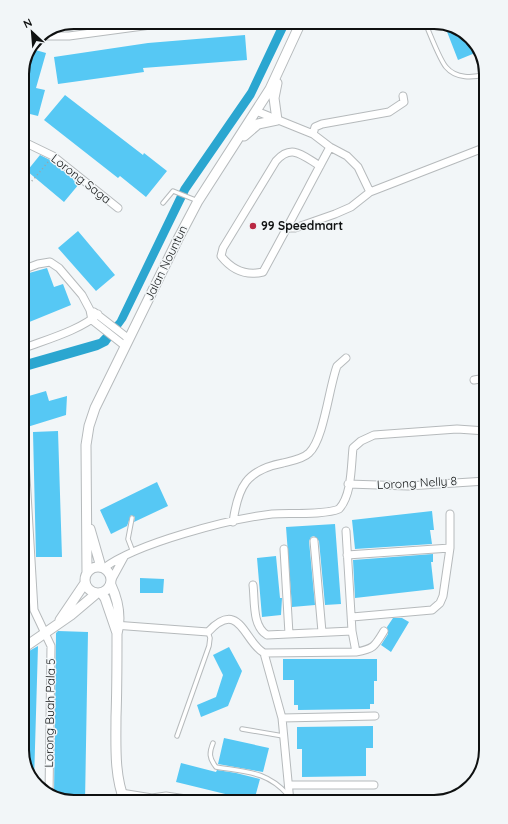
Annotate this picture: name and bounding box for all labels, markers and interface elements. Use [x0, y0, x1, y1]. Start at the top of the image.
north arrow [12, 12, 52, 52]
text: N [21, 15, 34, 31]
street label: Lorong Saga [48, 151, 114, 207]
place label: 99 Speedmart [261, 218, 343, 233]
marker: 99 Speedmart [248, 221, 258, 231]
street label: Jalan Nountun [141, 223, 190, 303]
street label: Lorong Nelly 8 [376, 473, 457, 492]
street label: Lorong Buah Pala 5 [41, 658, 58, 768]

